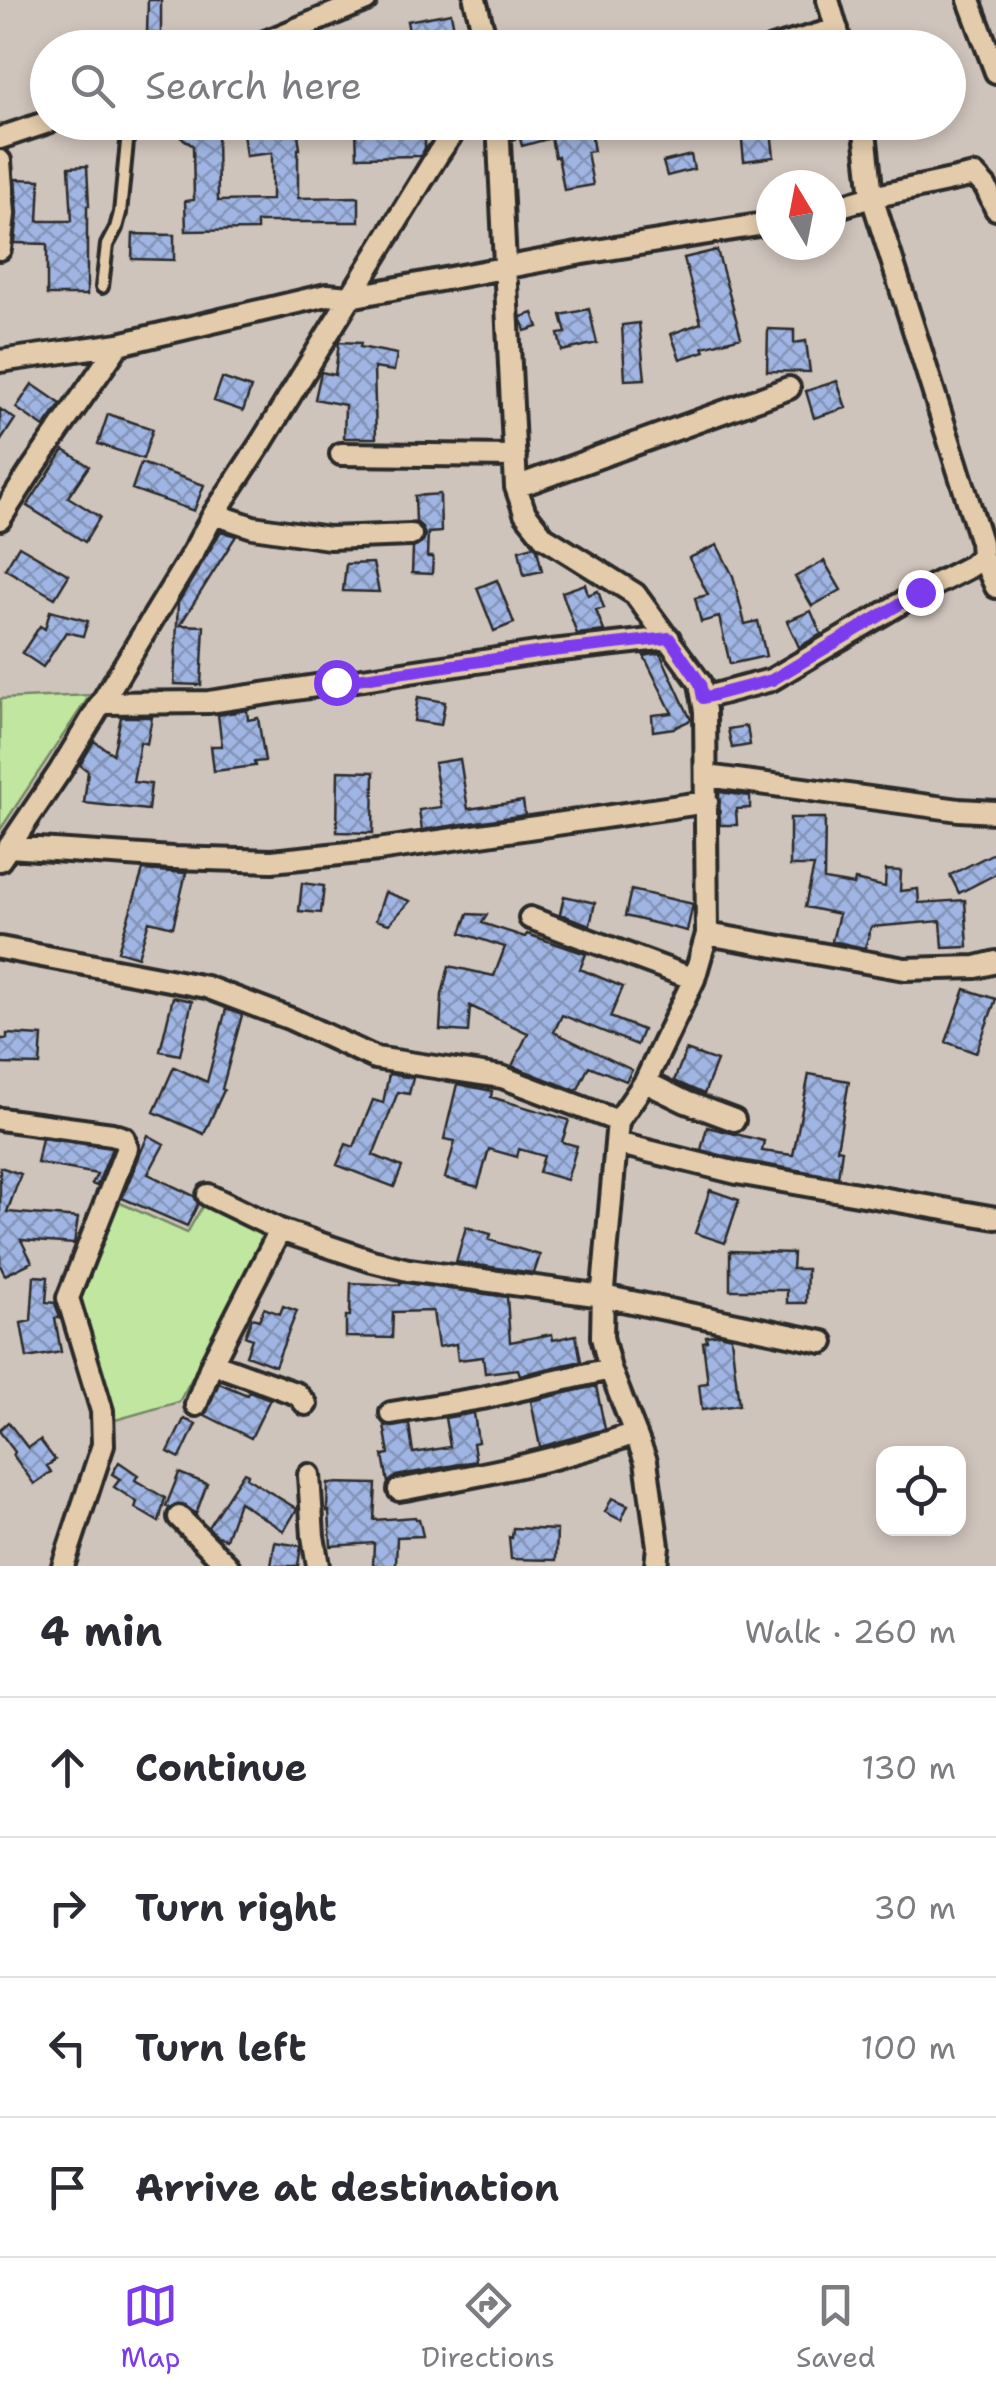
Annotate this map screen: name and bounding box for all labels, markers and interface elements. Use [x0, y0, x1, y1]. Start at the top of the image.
search box [30, 30, 966, 140]
icon: search [65, 58, 120, 113]
text: Search here [145, 60, 362, 111]
north arrow [756, 170, 846, 260]
route end [898, 570, 944, 616]
route start [314, 660, 360, 706]
map controls [876, 1446, 966, 1536]
button: locate [876, 1446, 966, 1536]
text: 4 min [40, 1603, 162, 1659]
text: Walk · 260 m [744, 1610, 956, 1653]
icon: ahead [40, 1740, 95, 1795]
text: Continue [135, 1742, 307, 1793]
text: 130 m [861, 1746, 956, 1789]
icon: right [40, 1880, 95, 1935]
text: Turn right [135, 1882, 337, 1933]
text: 30 m [873, 1886, 956, 1929]
icon: left [40, 2020, 95, 2075]
text: Turn left [135, 2022, 307, 2073]
text: 100 m [860, 2026, 956, 2069]
icon: arrive [40, 2160, 95, 2215]
text: Arrive at destination [135, 2162, 559, 2213]
tab: Map [121, 2278, 180, 2376]
tab: Directions [421, 2278, 555, 2376]
tab: Saved [796, 2278, 875, 2376]

